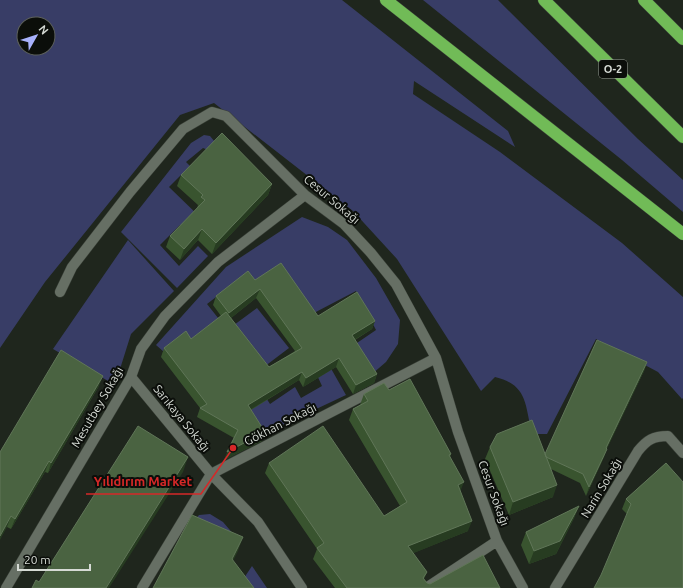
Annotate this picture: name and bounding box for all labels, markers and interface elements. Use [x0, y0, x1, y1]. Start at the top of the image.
north arrow [16, 16, 56, 56]
text: N [37, 23, 51, 37]
road number: O-2 [599, 60, 627, 78]
street label: Cesur Sokağı [302, 172, 362, 226]
street label: Mesutbey Sokağı [69, 364, 125, 450]
street label: Sarıkaya Sokağı [151, 382, 213, 454]
street label: Gökhan Sokağı [242, 400, 318, 448]
street label: Narin Sokağı [578, 456, 624, 520]
street label: Cesur Sokağı [476, 459, 512, 527]
callout: Yılıdırım Market [86, 469, 201, 494]
text: Yılıdırım Market [94, 474, 193, 488]
scale bar [18, 546, 90, 572]
text: 20 m [24, 553, 51, 566]

